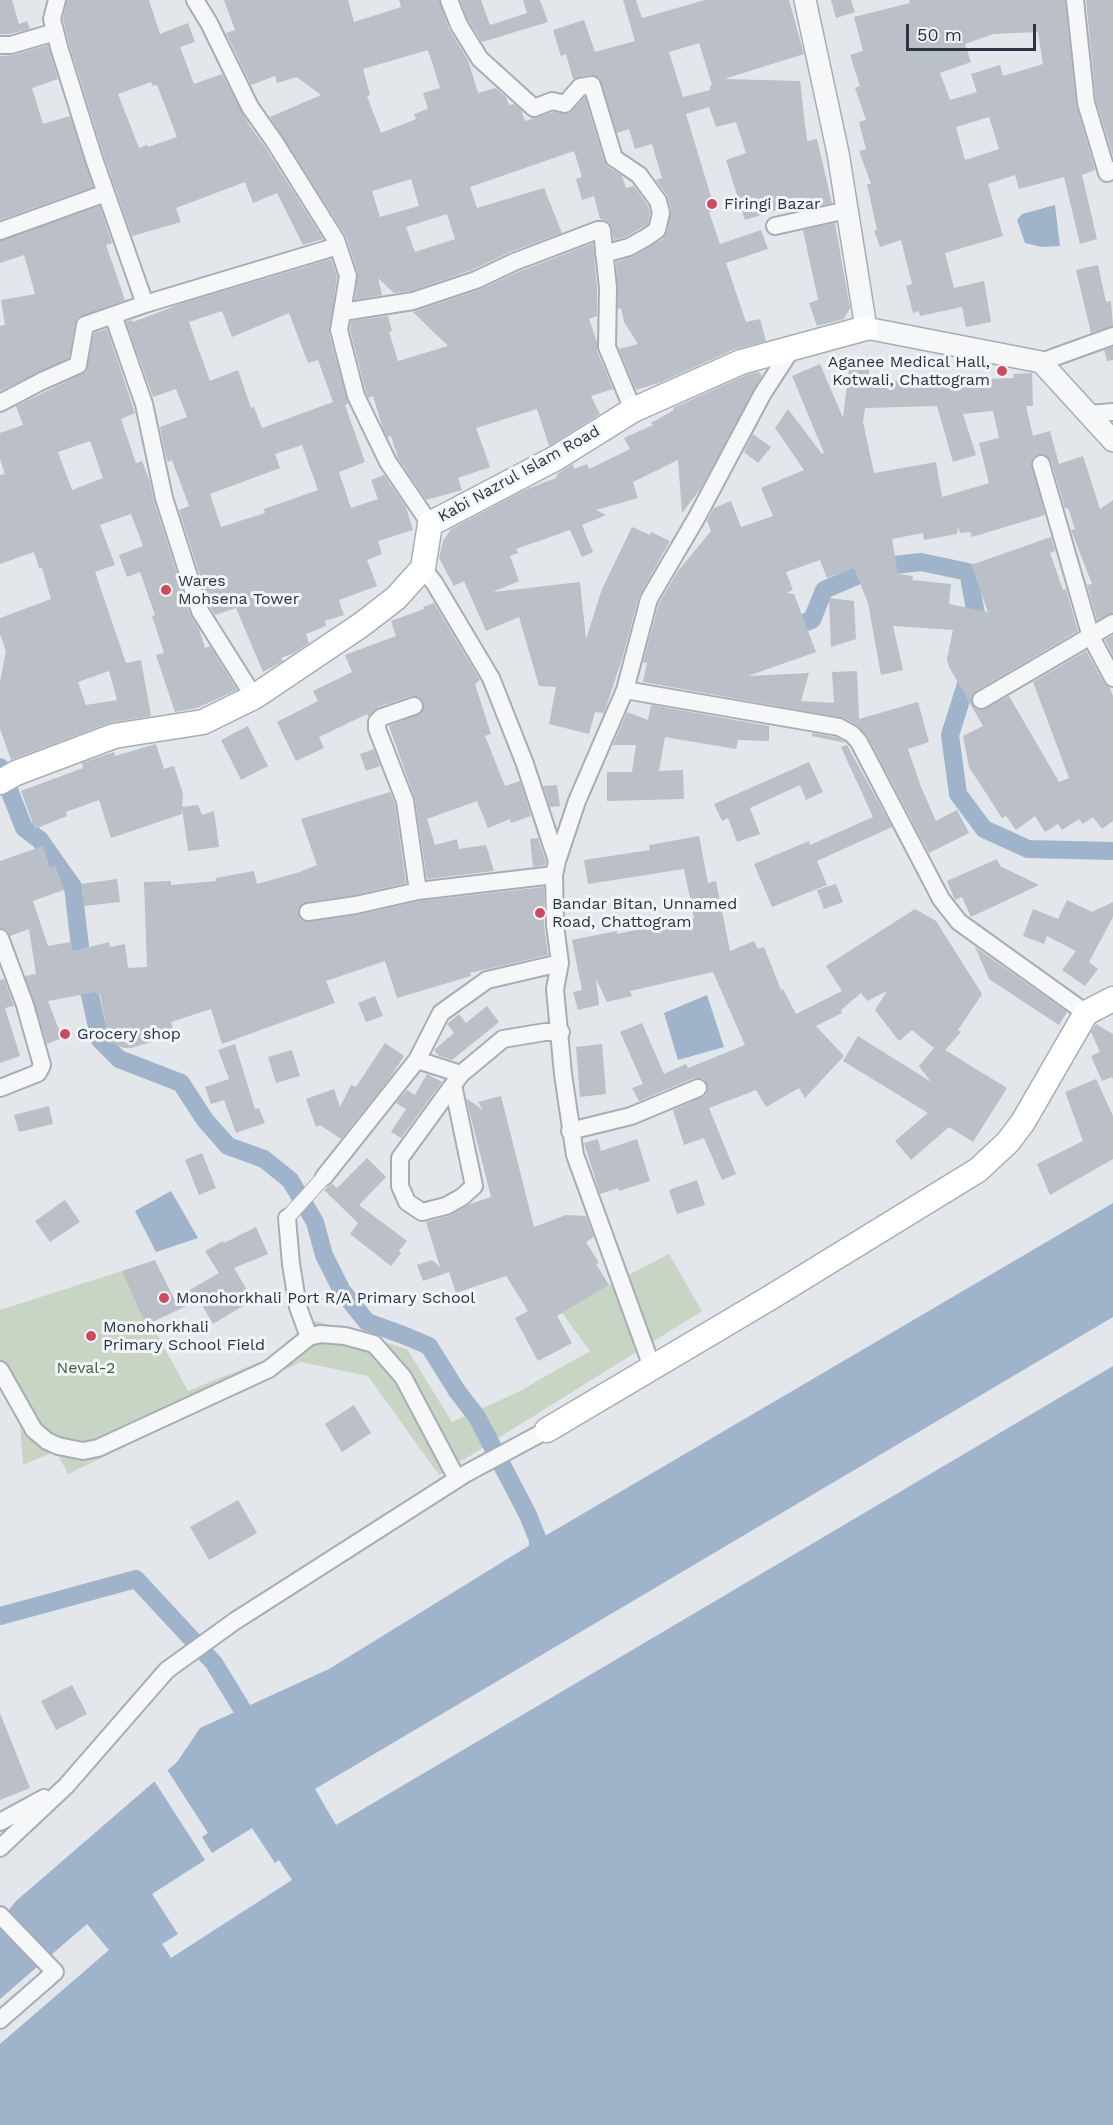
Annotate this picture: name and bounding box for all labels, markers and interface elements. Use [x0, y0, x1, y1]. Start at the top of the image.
scale bar [909, 12, 1040, 50]
text: 50 m [917, 24, 962, 45]
place label: Firingi Bazar [724, 194, 821, 214]
marker: Firingi Bazar [705, 197, 719, 211]
place label: Aganee Medical Hall, Kotwali, Chattogram [828, 352, 990, 390]
marker: Aganee Medical Hall, Kotwali, Chattogram [995, 364, 1009, 378]
street label: Kabi Nazrul Islam Road [435, 422, 603, 526]
place label: Wares Mohsena Tower [178, 571, 299, 609]
marker: Wares Mohsena Tower [159, 583, 173, 597]
place label: Bandar Bitan, Unnamed Road, Chattogram [552, 894, 737, 932]
marker: Bandar Bitan, Unnamed Road, Chattogram [533, 906, 547, 920]
place label: Grocery shop [77, 1024, 181, 1044]
marker: Grocery shop [58, 1027, 72, 1041]
place label: Monohorkhali Port R/A Primary School [176, 1288, 475, 1308]
marker: Monohorkhali Port R/A Primary School [157, 1291, 171, 1305]
place label: Monohorkhali Primary School Field [103, 1317, 265, 1355]
marker: Monohorkhali Primary School Field [84, 1329, 98, 1343]
park label: Neval-2 [57, 1358, 115, 1378]

